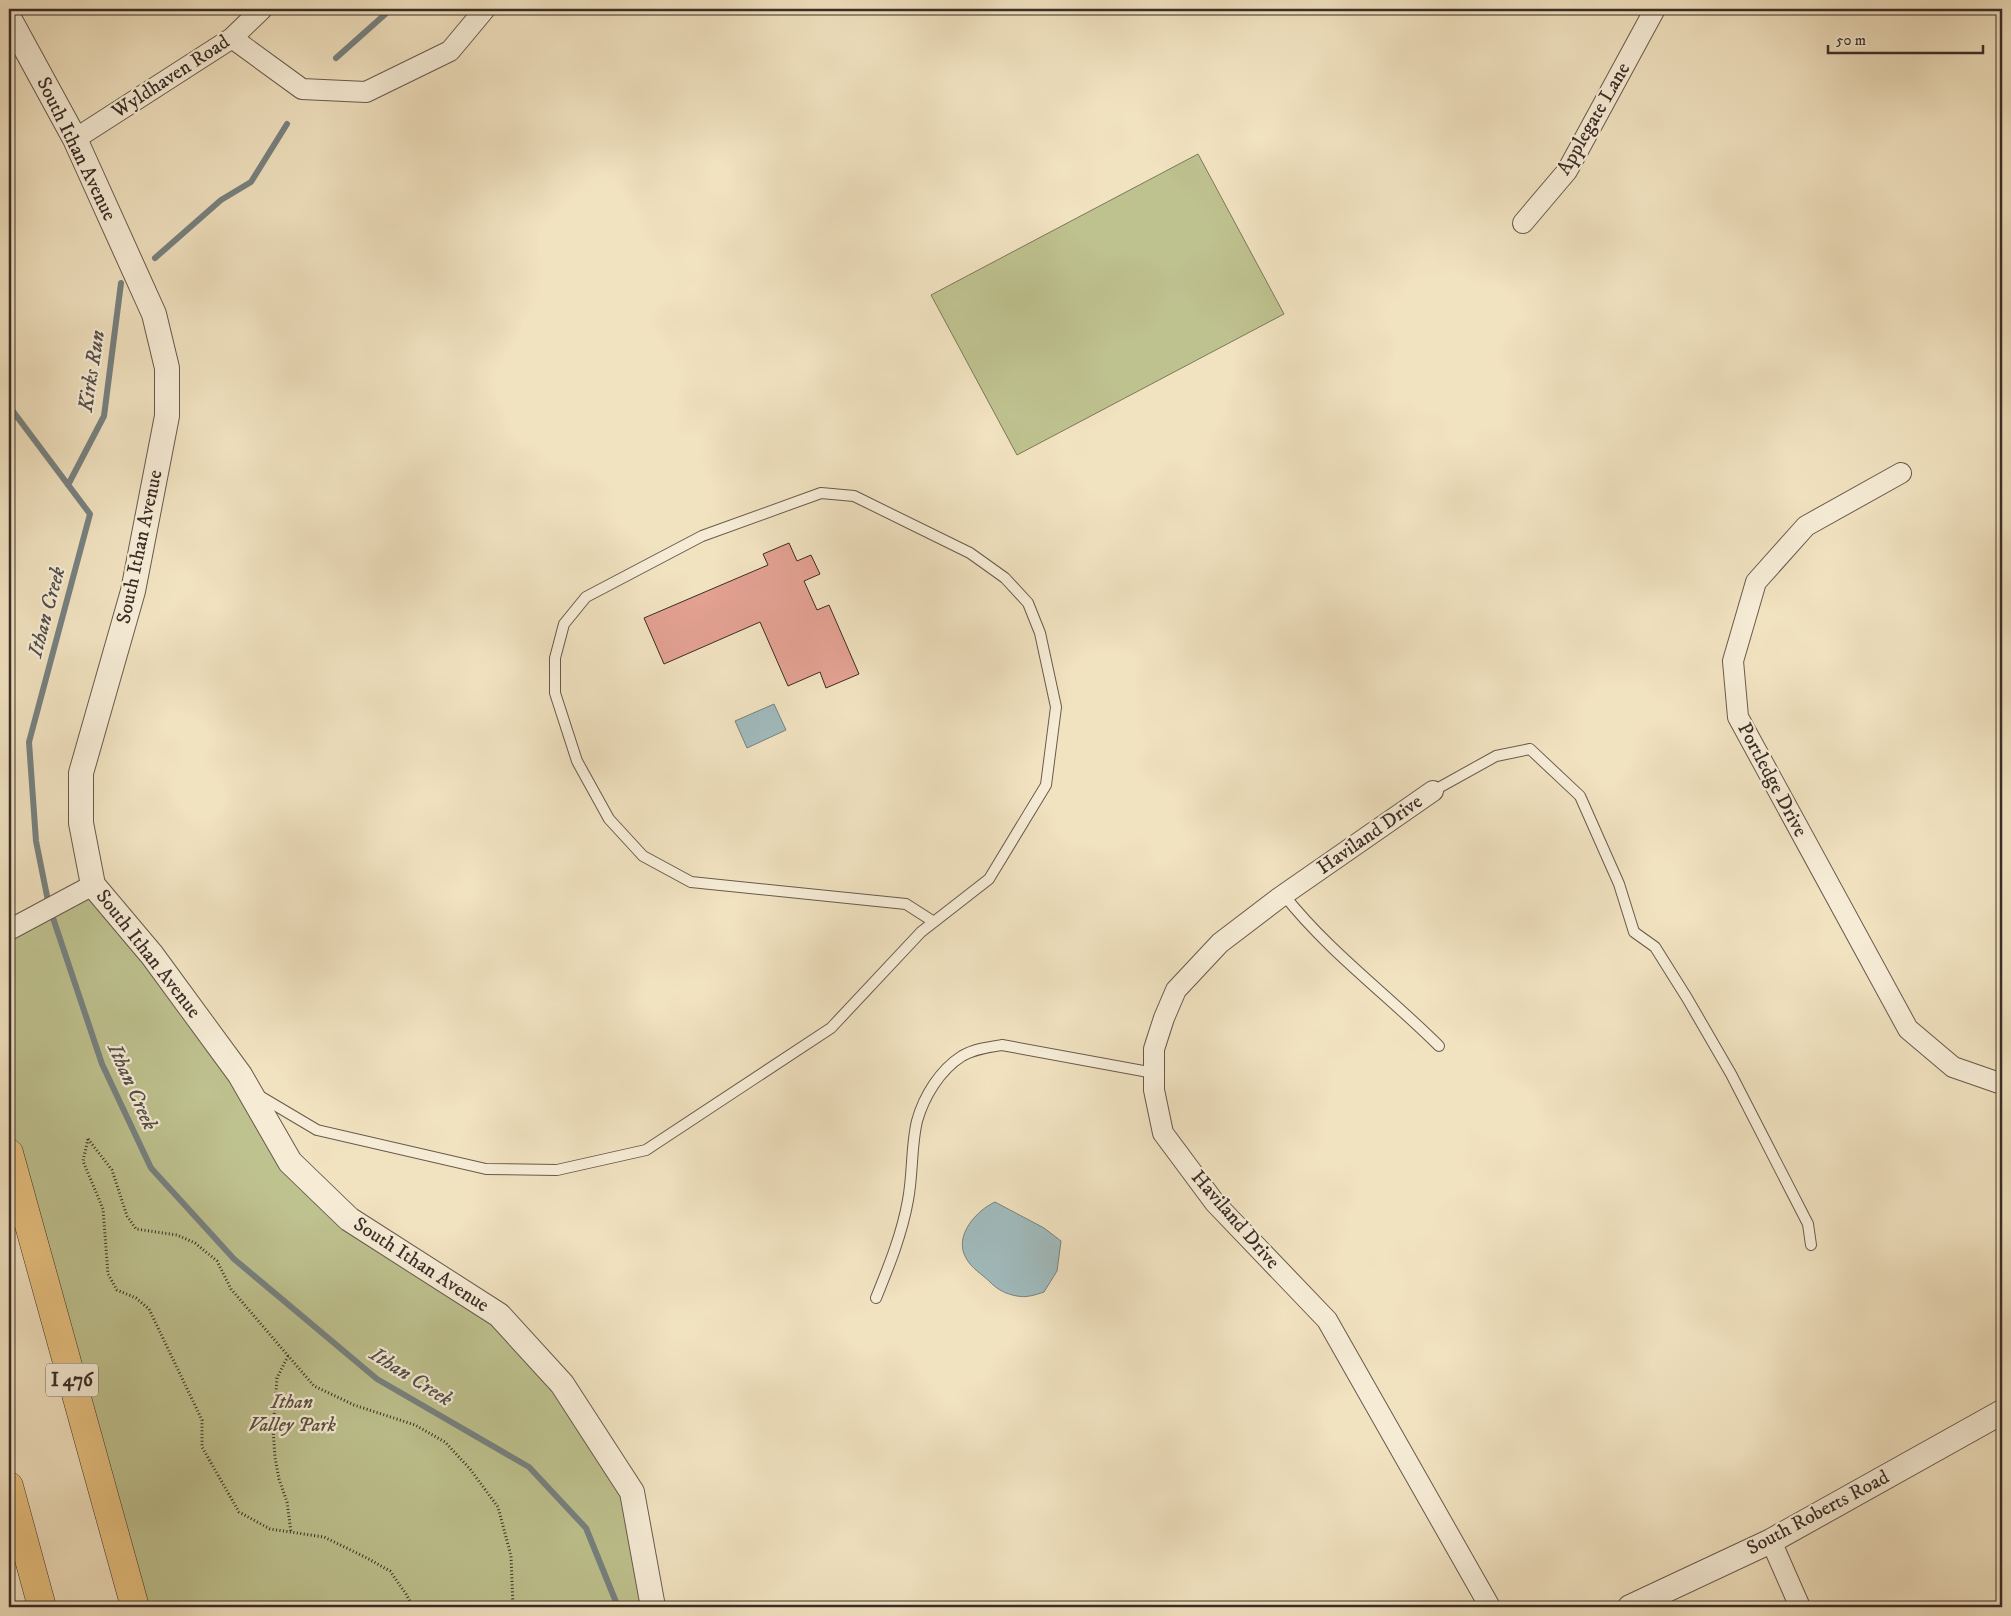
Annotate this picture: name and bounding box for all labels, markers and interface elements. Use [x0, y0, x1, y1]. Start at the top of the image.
scale bar [1828, 22, 1984, 54]
street label: Wyldhaven Road [107, 30, 234, 125]
text: 50 m [1836, 31, 1866, 50]
street label: Applegate Lane [1552, 58, 1636, 180]
street label: South Ithan Avenue [30, 73, 122, 225]
water label: Kirks Run [73, 328, 111, 415]
street label: South Ithan Avenue [111, 468, 169, 626]
water label: Ithan Creek [22, 564, 72, 662]
street label: Portledge Drive [1731, 719, 1813, 841]
street label: Haviland Drive [1312, 790, 1428, 880]
street label: South Ithan Avenue [90, 885, 206, 1023]
water label: Ithan Creek [101, 1038, 163, 1135]
street label: Haviland Drive [1185, 1165, 1285, 1275]
street label: South Ithan Avenue [348, 1212, 494, 1318]
water label: Ithan Creek [363, 1340, 457, 1413]
road number: I 476 [46, 1364, 98, 1396]
park label: Ithan Valley Park [248, 1390, 336, 1438]
street label: South Roberts Road [1742, 1465, 1894, 1561]

